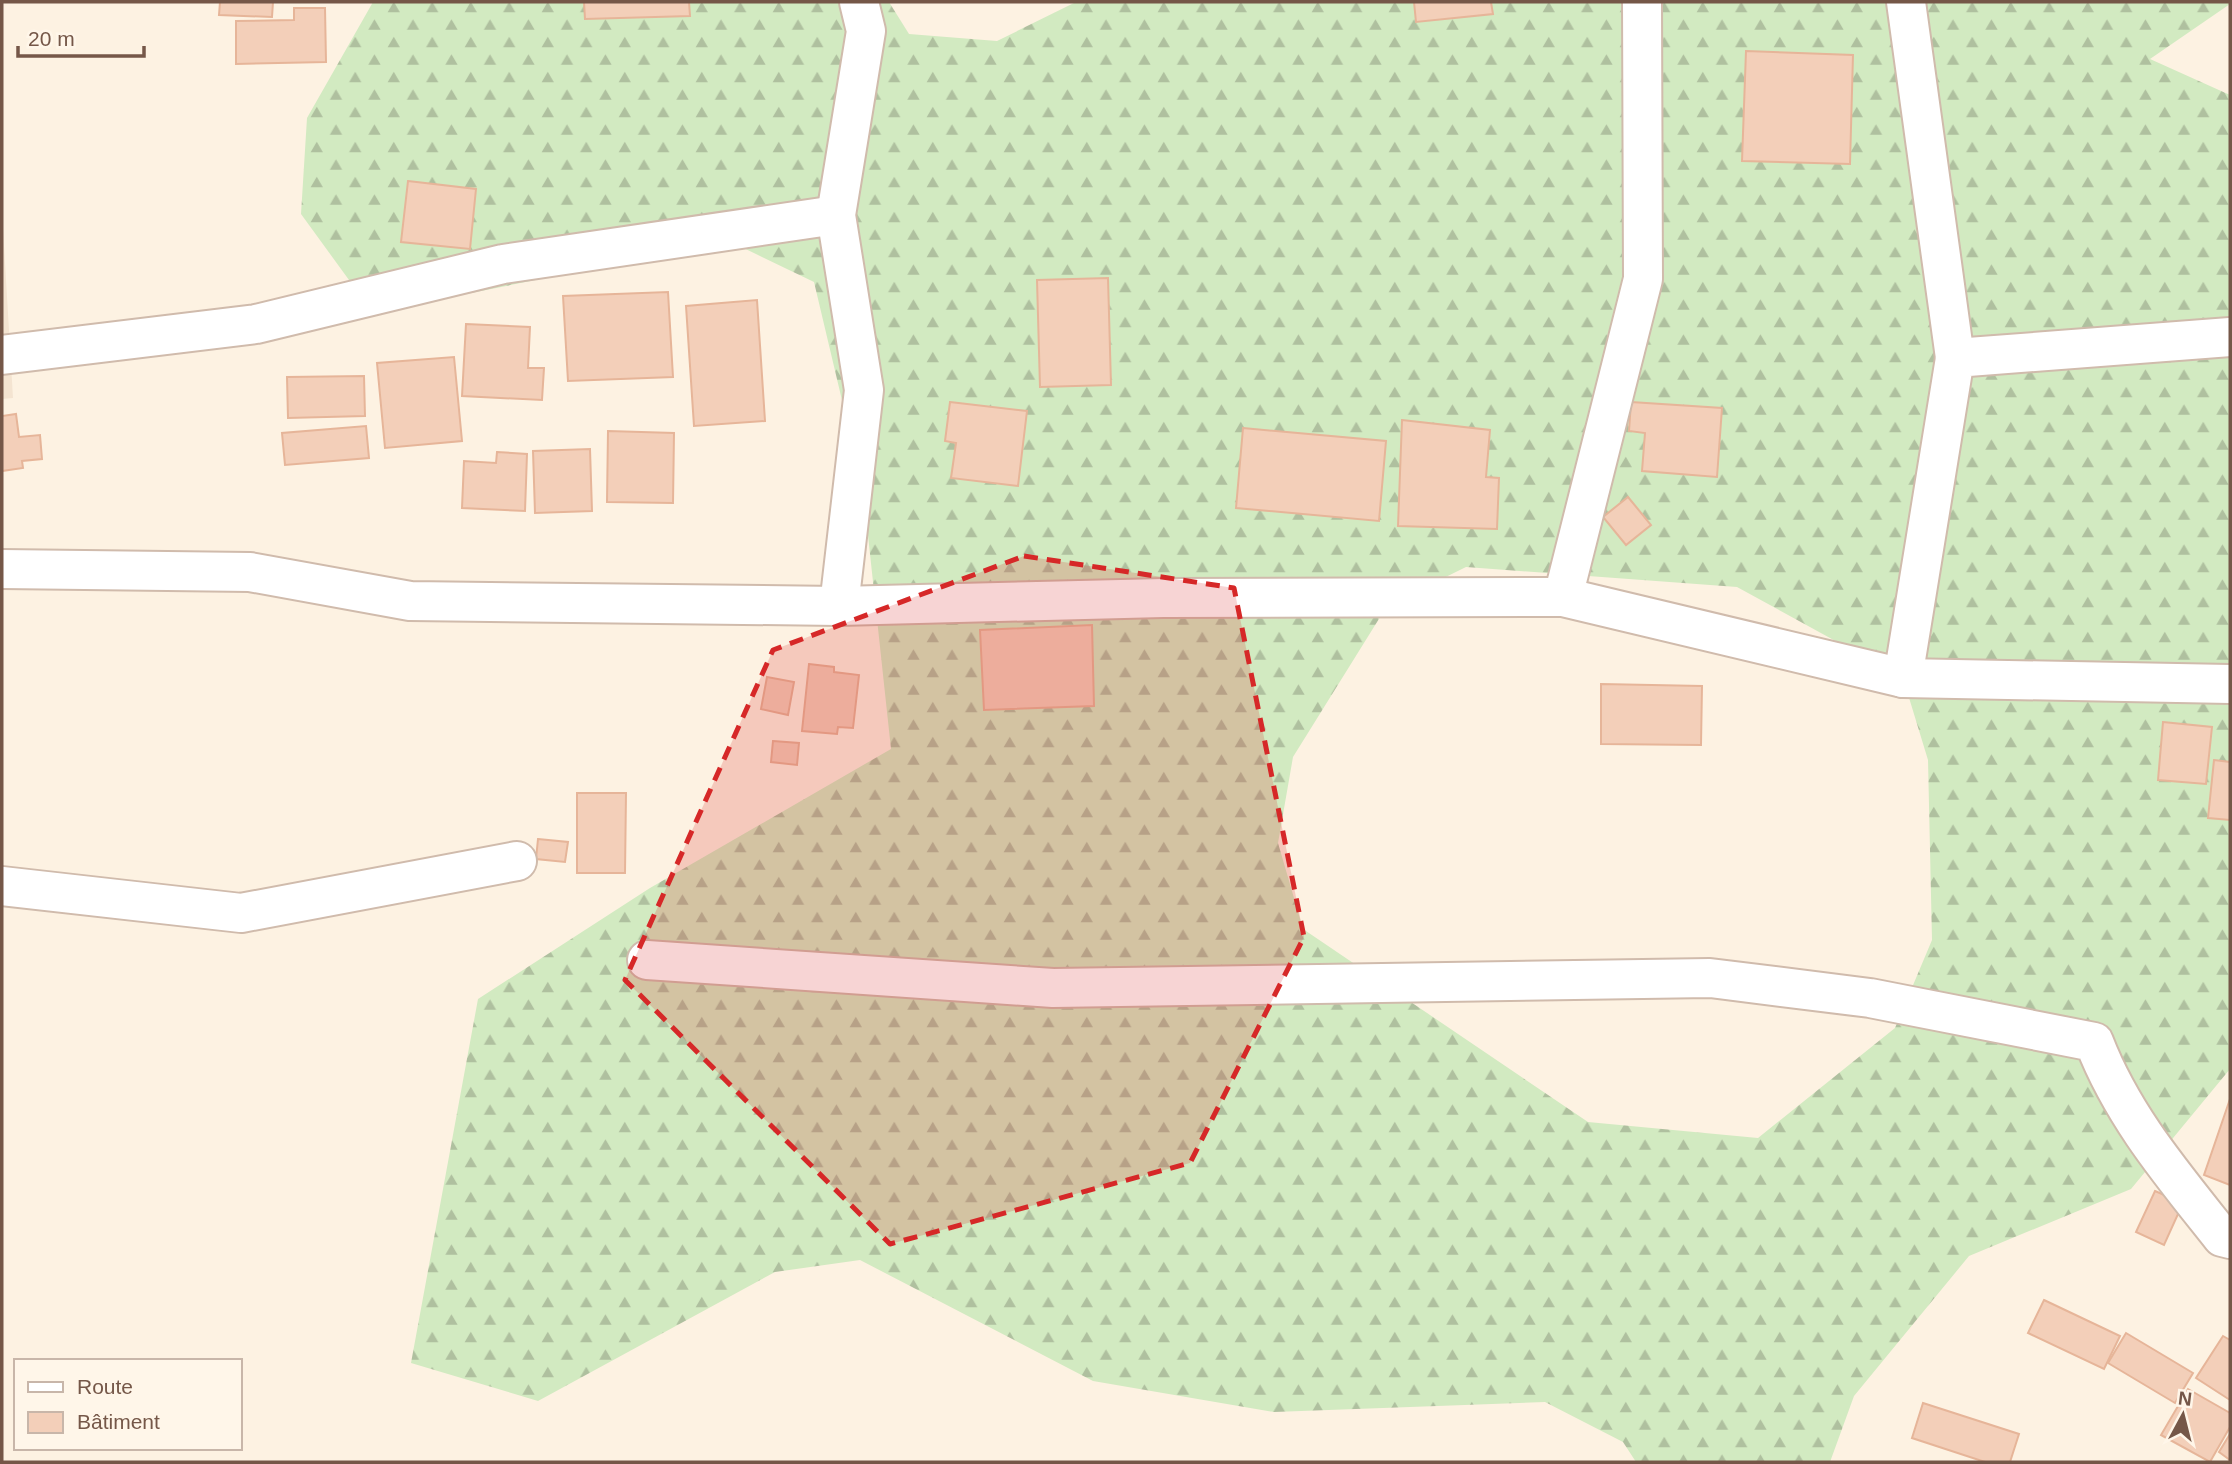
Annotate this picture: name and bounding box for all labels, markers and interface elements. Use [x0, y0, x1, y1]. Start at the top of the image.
scale bar [18, 14, 144, 58]
text: 20 m [28, 27, 75, 50]
legend [14, 1359, 242, 1450]
text: Route [77, 1375, 133, 1398]
north arrow [2148, 1380, 2218, 1450]
text: N [2177, 1387, 2193, 1410]
text: Bâtiment [77, 1410, 160, 1433]

